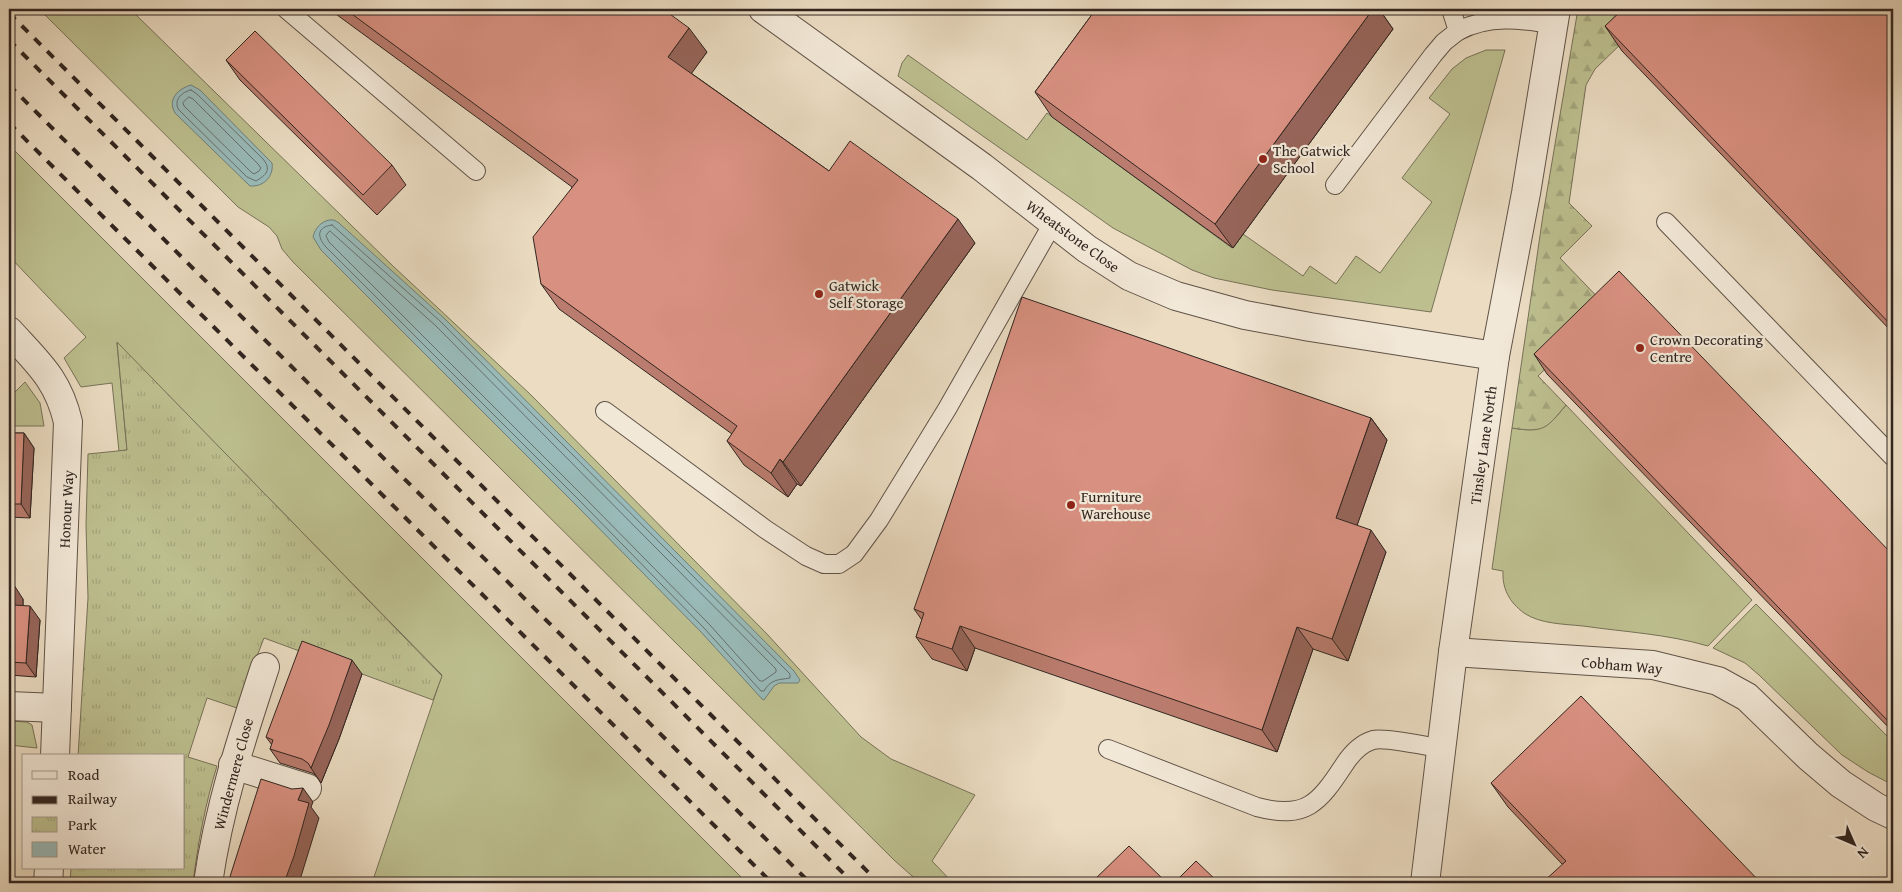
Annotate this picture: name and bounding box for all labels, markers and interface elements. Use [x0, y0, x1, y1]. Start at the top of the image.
place label: The Gatwick School [1273, 140, 1351, 178]
marker: The Gatwick School [1257, 153, 1269, 165]
street label: Wheatstone Close [1022, 195, 1124, 277]
place label: Gatwick Self Storage [829, 275, 904, 313]
marker: Gatwick Self Storage [813, 288, 825, 300]
place label: Crown Decorating Centre [1650, 329, 1763, 367]
marker: Crown Decorating Centre [1634, 342, 1646, 354]
street label: Tinsley Lane North [1464, 384, 1502, 506]
street label: Honour Way [53, 469, 79, 549]
place label: Furniture Warehouse [1081, 486, 1150, 524]
marker: Furniture Warehouse [1065, 499, 1077, 511]
street label: Cobham Way [1581, 651, 1664, 679]
street label: Windermere Close [208, 716, 258, 832]
legend [22, 754, 185, 870]
text: Road [68, 764, 99, 785]
text: Railway [68, 788, 118, 809]
text: Park [68, 814, 97, 835]
north arrow [1830, 820, 1880, 870]
text: Water [68, 838, 106, 859]
text: N [1852, 843, 1874, 864]

